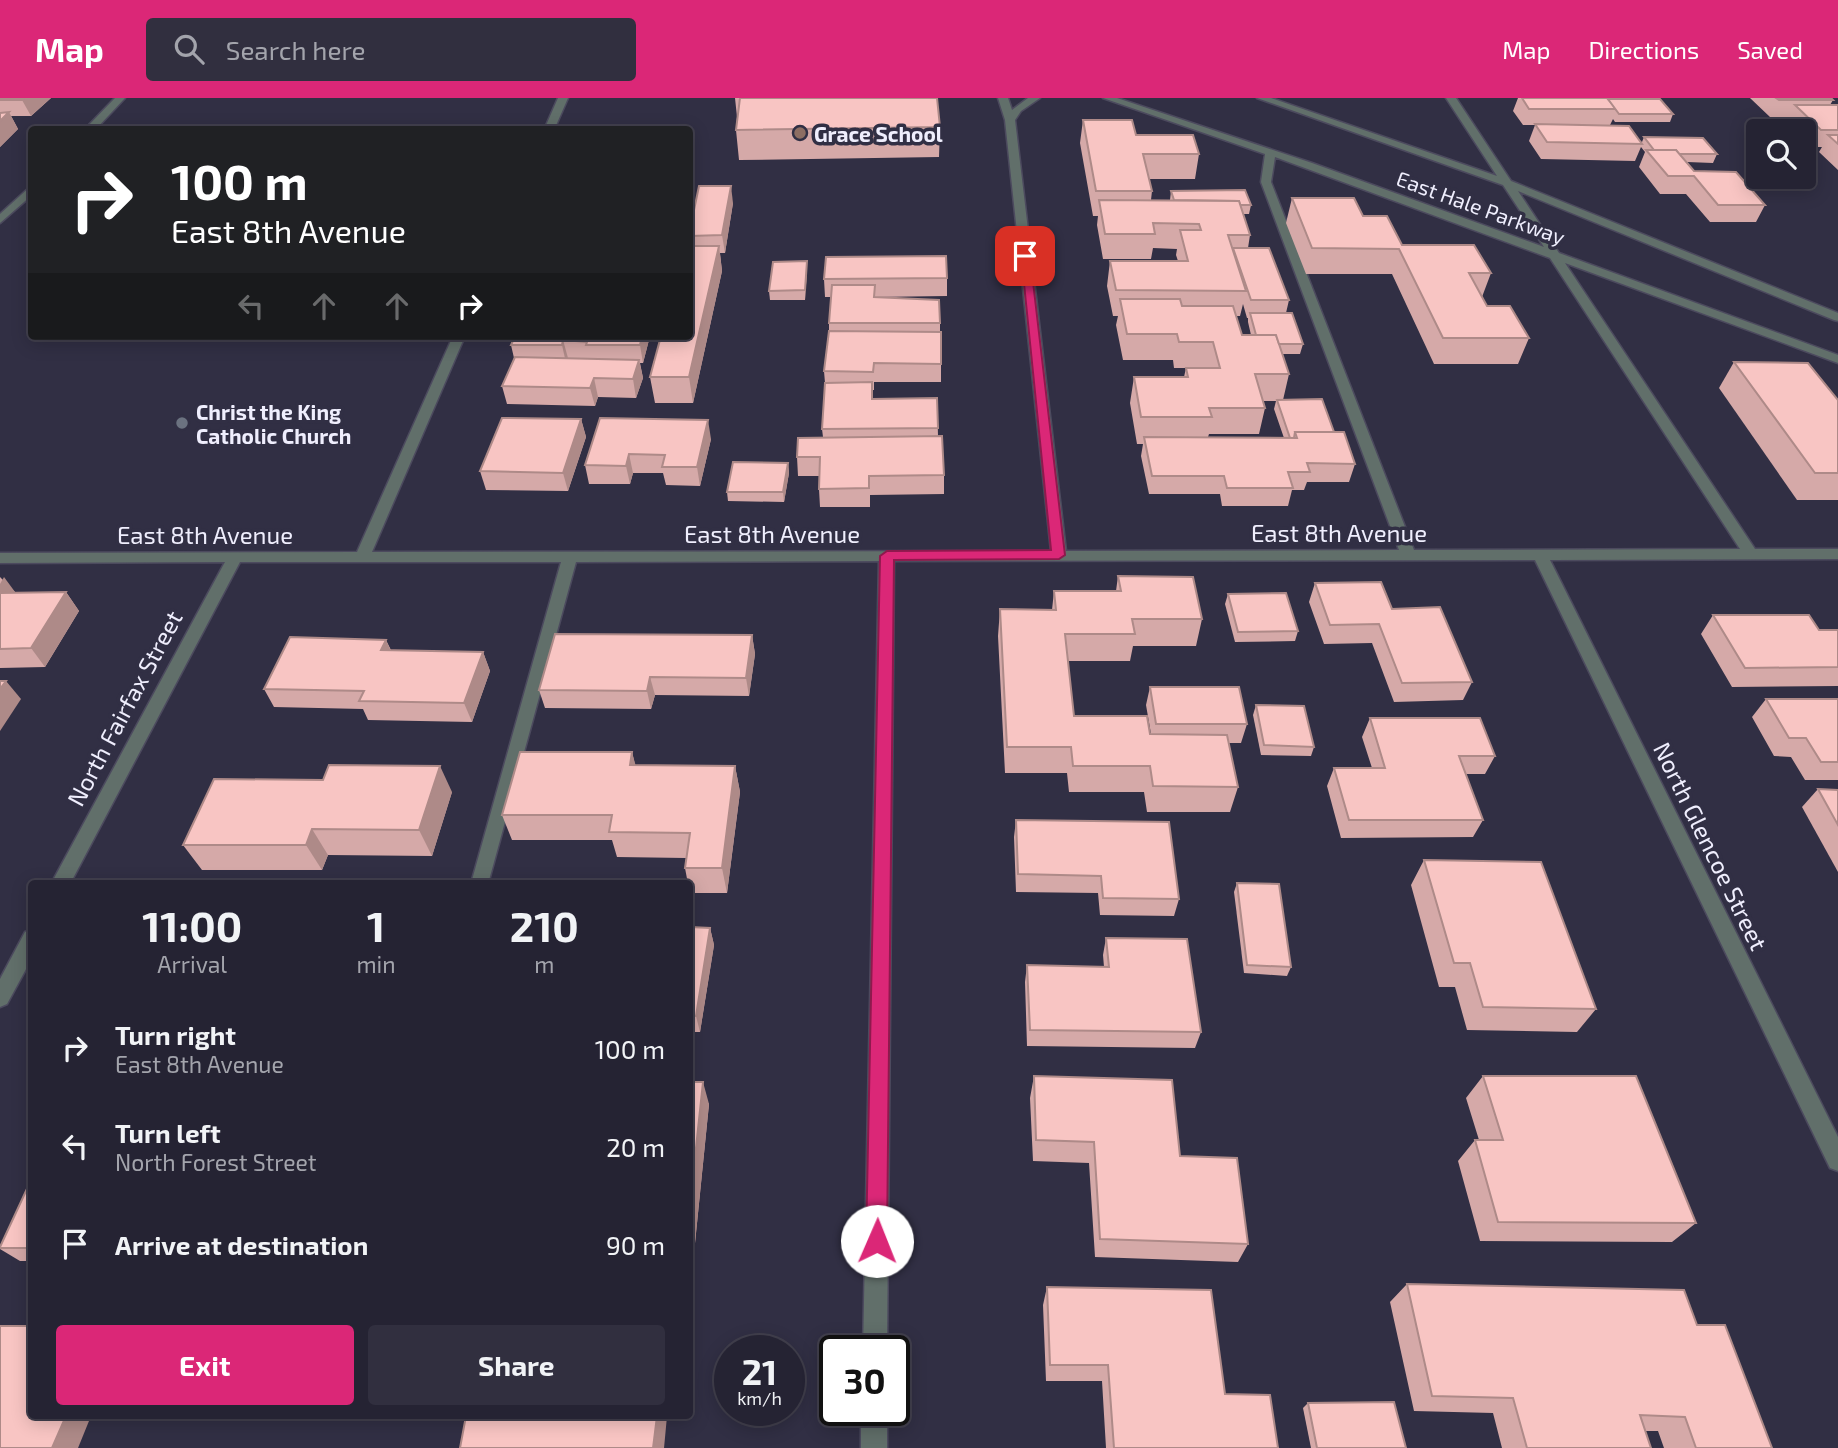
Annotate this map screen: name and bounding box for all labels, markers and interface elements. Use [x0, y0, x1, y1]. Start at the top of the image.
search box [146, 18, 636, 81]
text: Map [35, 29, 104, 69]
icon: search [170, 30, 208, 68]
text: Search here [226, 34, 365, 65]
text: Map [1502, 35, 1550, 64]
text: Directions [1588, 35, 1699, 64]
text: Saved [1737, 35, 1803, 64]
map controls [1746, 119, 1816, 189]
button: search [1746, 119, 1816, 189]
place label: Grace School [814, 121, 943, 146]
marker: Grace School [792, 125, 808, 141]
text: 100 m [171, 151, 308, 210]
icon: right [56, 154, 147, 245]
street label: East Hale Parkway [1393, 165, 1569, 249]
text: East 8th Avenue [171, 211, 406, 249]
pin [995, 226, 1055, 286]
icon: arrive [1006, 237, 1044, 275]
icon: left [232, 287, 270, 325]
icon: ahead [305, 287, 343, 325]
icon: ahead [378, 287, 416, 325]
icon: right [451, 287, 489, 325]
place label: Christ the King Catholic Church [196, 399, 351, 448]
marker: Christ the King Catholic Church [174, 415, 190, 431]
street label: East 8th Avenue [1251, 518, 1427, 547]
street label: East 8th Avenue [684, 519, 860, 548]
street label: East 8th Avenue [117, 520, 293, 549]
street label: North Fairfax Street [60, 605, 188, 811]
street label: North Glencoe Street [1648, 737, 1774, 955]
text: 11:00 [142, 900, 242, 950]
text: 1 [367, 900, 385, 950]
text: 210 [510, 900, 579, 950]
text: Arrival [157, 950, 227, 978]
text: min [356, 950, 396, 978]
text: m [534, 950, 554, 978]
text: Turn right [115, 1019, 236, 1050]
icon: right [56, 1029, 94, 1067]
text: 100 m [595, 1033, 665, 1064]
text: East 8th Avenue [115, 1050, 284, 1078]
text: Turn left [115, 1117, 221, 1148]
icon: left [56, 1127, 94, 1165]
text: 20 m [606, 1131, 665, 1162]
text: North Forest Street [115, 1148, 317, 1176]
position arrow [840, 1204, 914, 1278]
icon: arrive [56, 1225, 94, 1263]
text: Arrive at destination [115, 1229, 368, 1260]
text: 90 m [606, 1229, 665, 1260]
button: Exit [56, 1325, 354, 1405]
button: Share [368, 1325, 665, 1405]
speed limit sign: 30 [819, 1335, 910, 1426]
text: 21 [742, 1350, 777, 1392]
text: km/h [737, 1387, 782, 1409]

